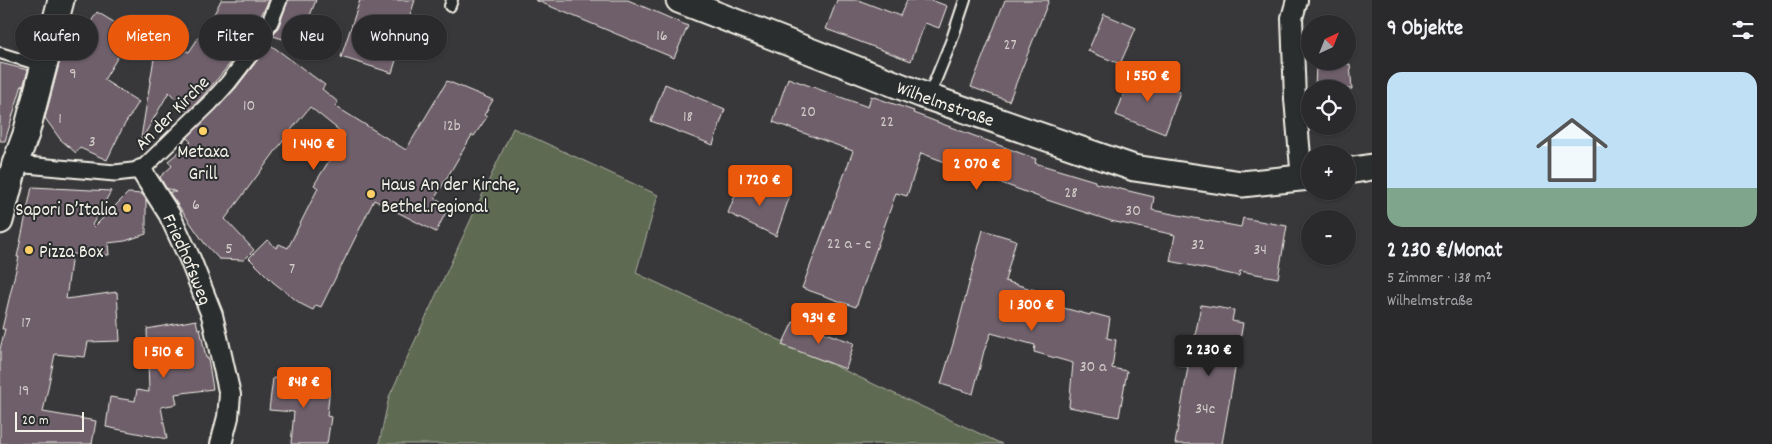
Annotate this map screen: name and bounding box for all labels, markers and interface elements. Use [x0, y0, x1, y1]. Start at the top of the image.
chip: Kaufen [15, 15, 98, 60]
chip: Mieten [108, 15, 189, 60]
chip: Filter [199, 15, 272, 60]
chip: Neu [282, 15, 342, 60]
chip: Wohnung [352, 15, 447, 60]
north arrow [1301, 15, 1356, 70]
map controls [1301, 15, 1356, 265]
text: 9 Objekte [1387, 15, 1463, 45]
icon: filters [1729, 16, 1757, 44]
house number: 16 [656, 25, 668, 48]
house number: 27 [1003, 34, 1017, 57]
pin: 1 550 € [1102, 61, 1194, 103]
house number: 9 [69, 63, 77, 86]
text: 1 550 € [1126, 65, 1170, 88]
street label: An der Kirche [130, 71, 217, 158]
street label: Wilhelmstraße [892, 76, 997, 136]
button: locate [1301, 80, 1356, 135]
house number: 10 [243, 95, 255, 118]
house number: 20 [800, 101, 816, 124]
icon: home [1527, 105, 1617, 195]
house number: 18 [683, 106, 693, 129]
house number: 1 [58, 108, 62, 131]
house number: 22 [880, 111, 894, 134]
house number: 12b [443, 115, 461, 138]
marker: Metaxa Grill [197, 125, 209, 137]
pin: 1 440 € [268, 128, 360, 171]
house number: 3 [88, 131, 96, 154]
text: 1 440 € [293, 133, 335, 156]
place label: Metaxa Grill [177, 140, 230, 189]
button: + [1301, 145, 1356, 200]
pin: 2 070 € [931, 148, 1023, 191]
text: 2 070 € [954, 153, 1000, 176]
pin: 1 720 € [714, 164, 806, 207]
text: 1 720 € [739, 169, 781, 192]
place label: Haus An der Kirche, Bethel.regional [381, 173, 520, 222]
house number: 28 [1064, 182, 1078, 205]
marker: Haus An der Kirche, Bethel.regional [365, 188, 377, 200]
house number: 6 [192, 194, 200, 217]
place label: Sapori D’Italia [15, 198, 118, 225]
house number: 30 [1125, 200, 1141, 223]
marker: Sapori D’Italia [121, 202, 133, 214]
street label: Friedhofsweg [154, 210, 217, 310]
button: − [1301, 210, 1356, 265]
house number: 22 a - c [827, 233, 871, 256]
house number: 32 [1191, 234, 1205, 257]
text: 2 230 €/Monat [1387, 237, 1502, 267]
house number: 5 [225, 238, 233, 261]
house number: 34 [1253, 239, 1267, 262]
place label: Pizza Box [39, 240, 103, 267]
marker: Pizza Box [23, 244, 35, 256]
house number: 7 [289, 258, 295, 281]
text: 5 Zimmer · 138 m² [1387, 267, 1492, 290]
pin: 1 300 € [986, 290, 1078, 332]
text: Wilhelmstraße [1387, 290, 1473, 313]
text: 1 300 € [1010, 294, 1054, 317]
pin: 934 € [784, 302, 854, 345]
text: 934 € [802, 307, 836, 330]
house number: 17 [21, 312, 31, 335]
pin: 2 230 € [1163, 334, 1255, 377]
pin: 1 510 € [118, 336, 210, 379]
text: 2 230 € [1186, 339, 1232, 362]
text: 1 510 € [144, 341, 184, 364]
house number: 30 a [1080, 356, 1107, 379]
pin: 848 € [269, 366, 339, 409]
text: 848 € [288, 371, 320, 394]
house number: 19 [19, 380, 29, 403]
house number: 34c [1195, 398, 1215, 421]
scale bar [15, 409, 84, 432]
text: 20 m [22, 411, 49, 431]

